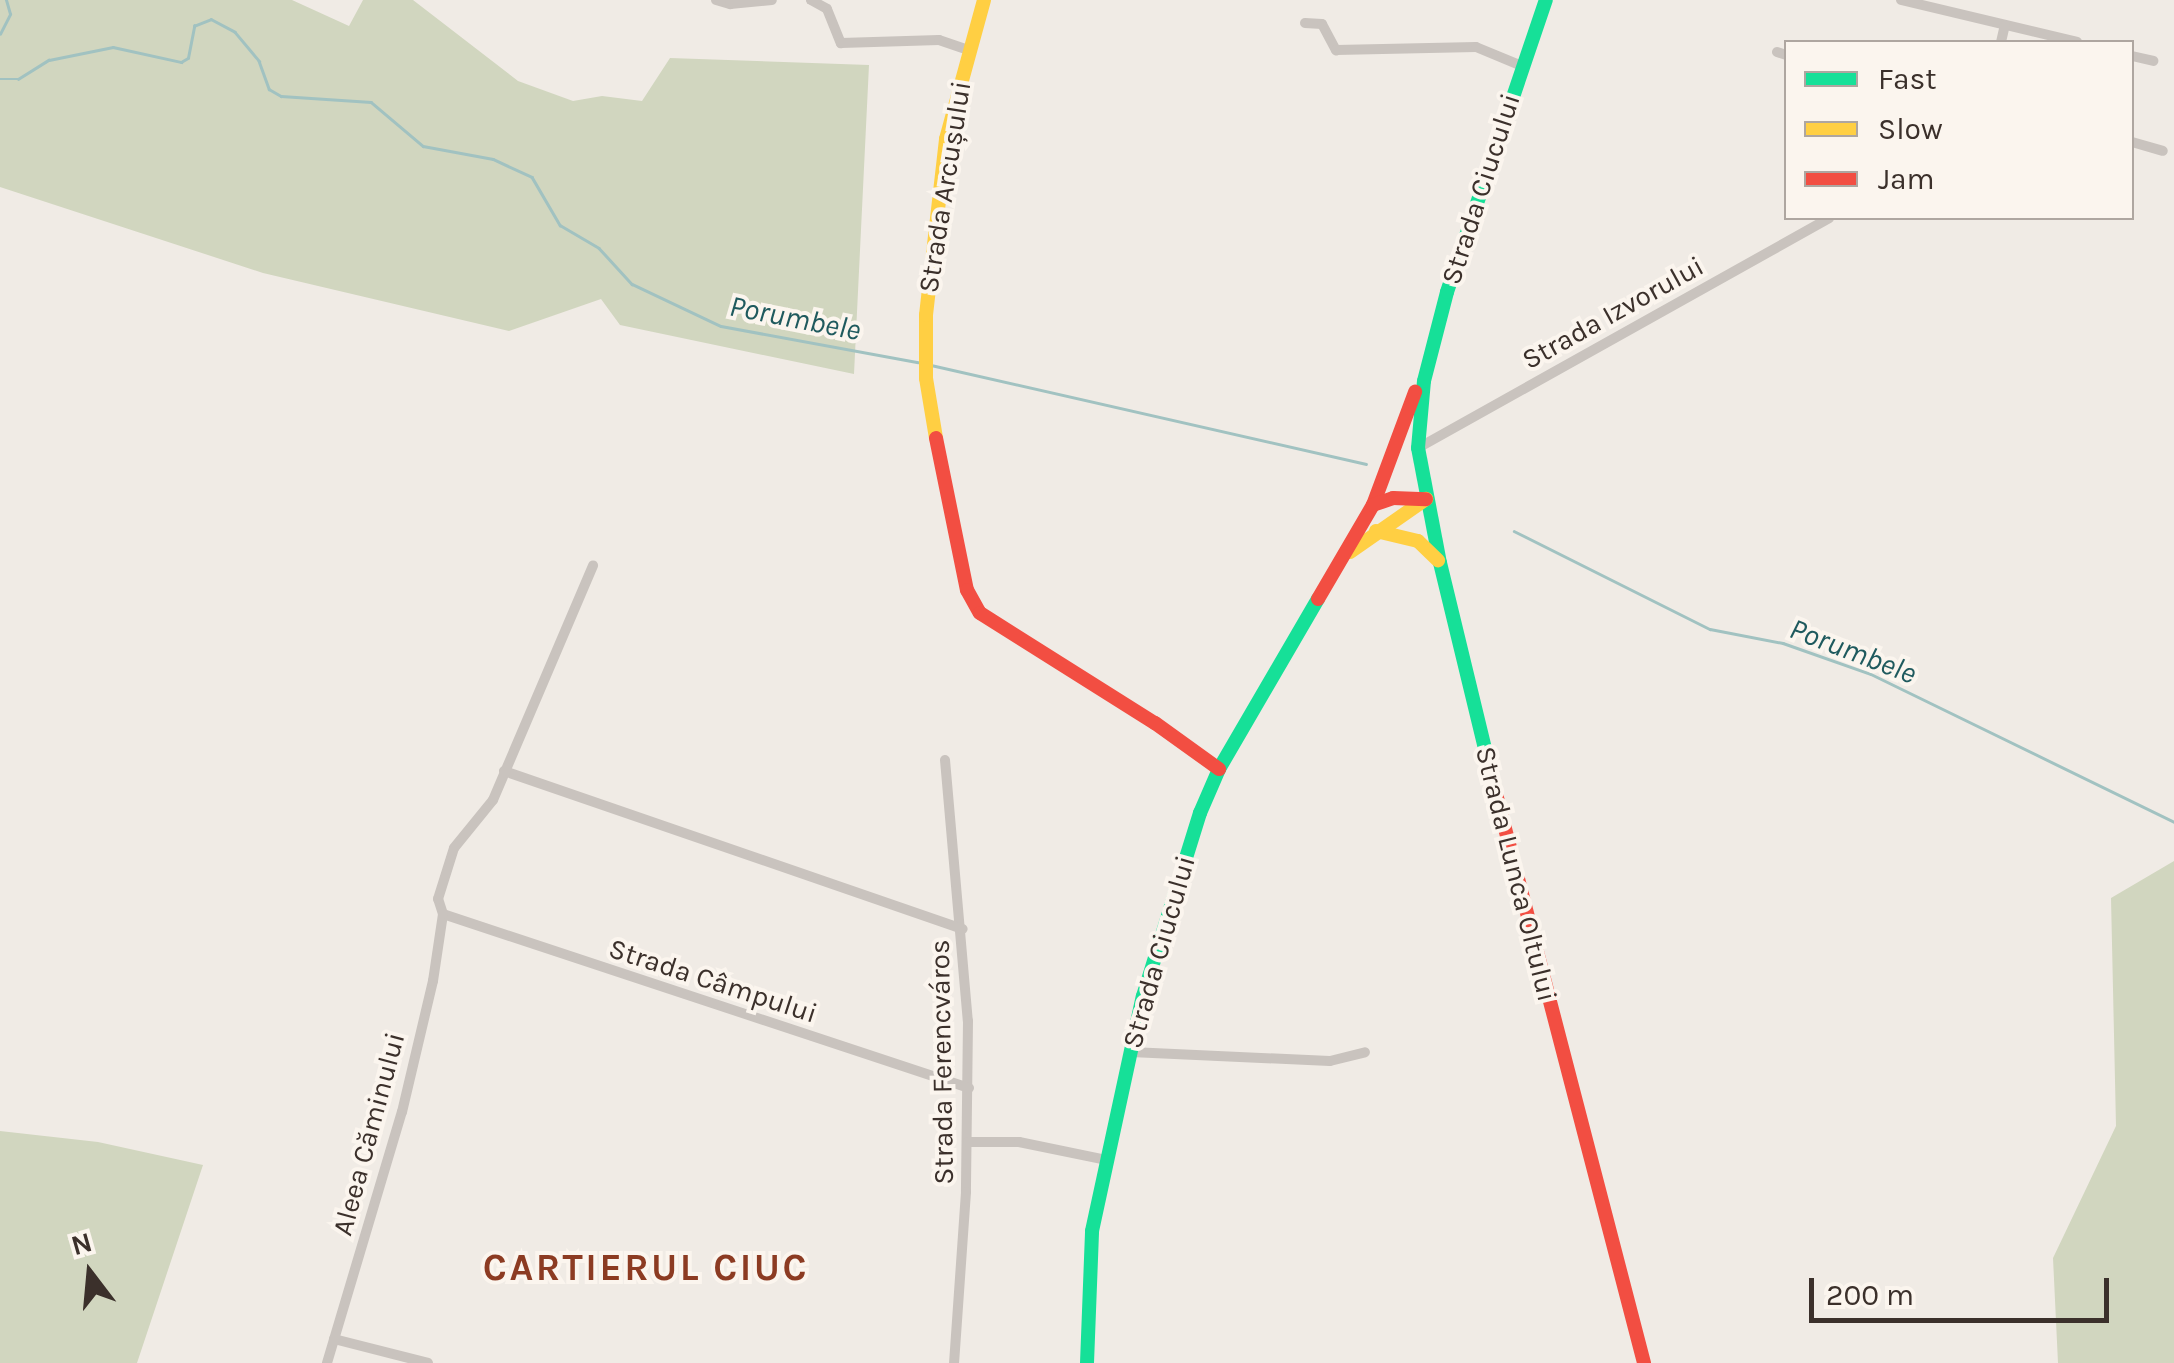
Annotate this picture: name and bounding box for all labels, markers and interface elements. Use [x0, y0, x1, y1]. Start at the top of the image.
legend [1784, 40, 2134, 220]
text: Fast [1878, 61, 1937, 97]
street label: Strada Arcușului [912, 79, 978, 295]
street label: Strada Ciucului [1434, 89, 1528, 289]
text: Slow [1878, 111, 1943, 147]
text: Jam [1878, 161, 1935, 197]
street label: Strada Izvorului [1516, 249, 1710, 377]
water label: Porumbele [726, 288, 864, 348]
water label: Porumbele [1785, 610, 1921, 692]
street label: Strada Lunca Oltului [1468, 743, 1564, 1005]
street label: Strada Ciucului [1115, 852, 1203, 1052]
street label: Strada Câmpului [605, 932, 821, 1030]
street label: Strada Ferencváros [923, 939, 961, 1185]
street label: Aleea Căminului [326, 1029, 412, 1239]
north arrow [40, 1223, 140, 1323]
text: N [67, 1225, 96, 1262]
district label: CARTIERUL CIUC [483, 1245, 809, 1291]
scale bar [1814, 1258, 2114, 1320]
text: 200 m [1826, 1277, 1914, 1313]

